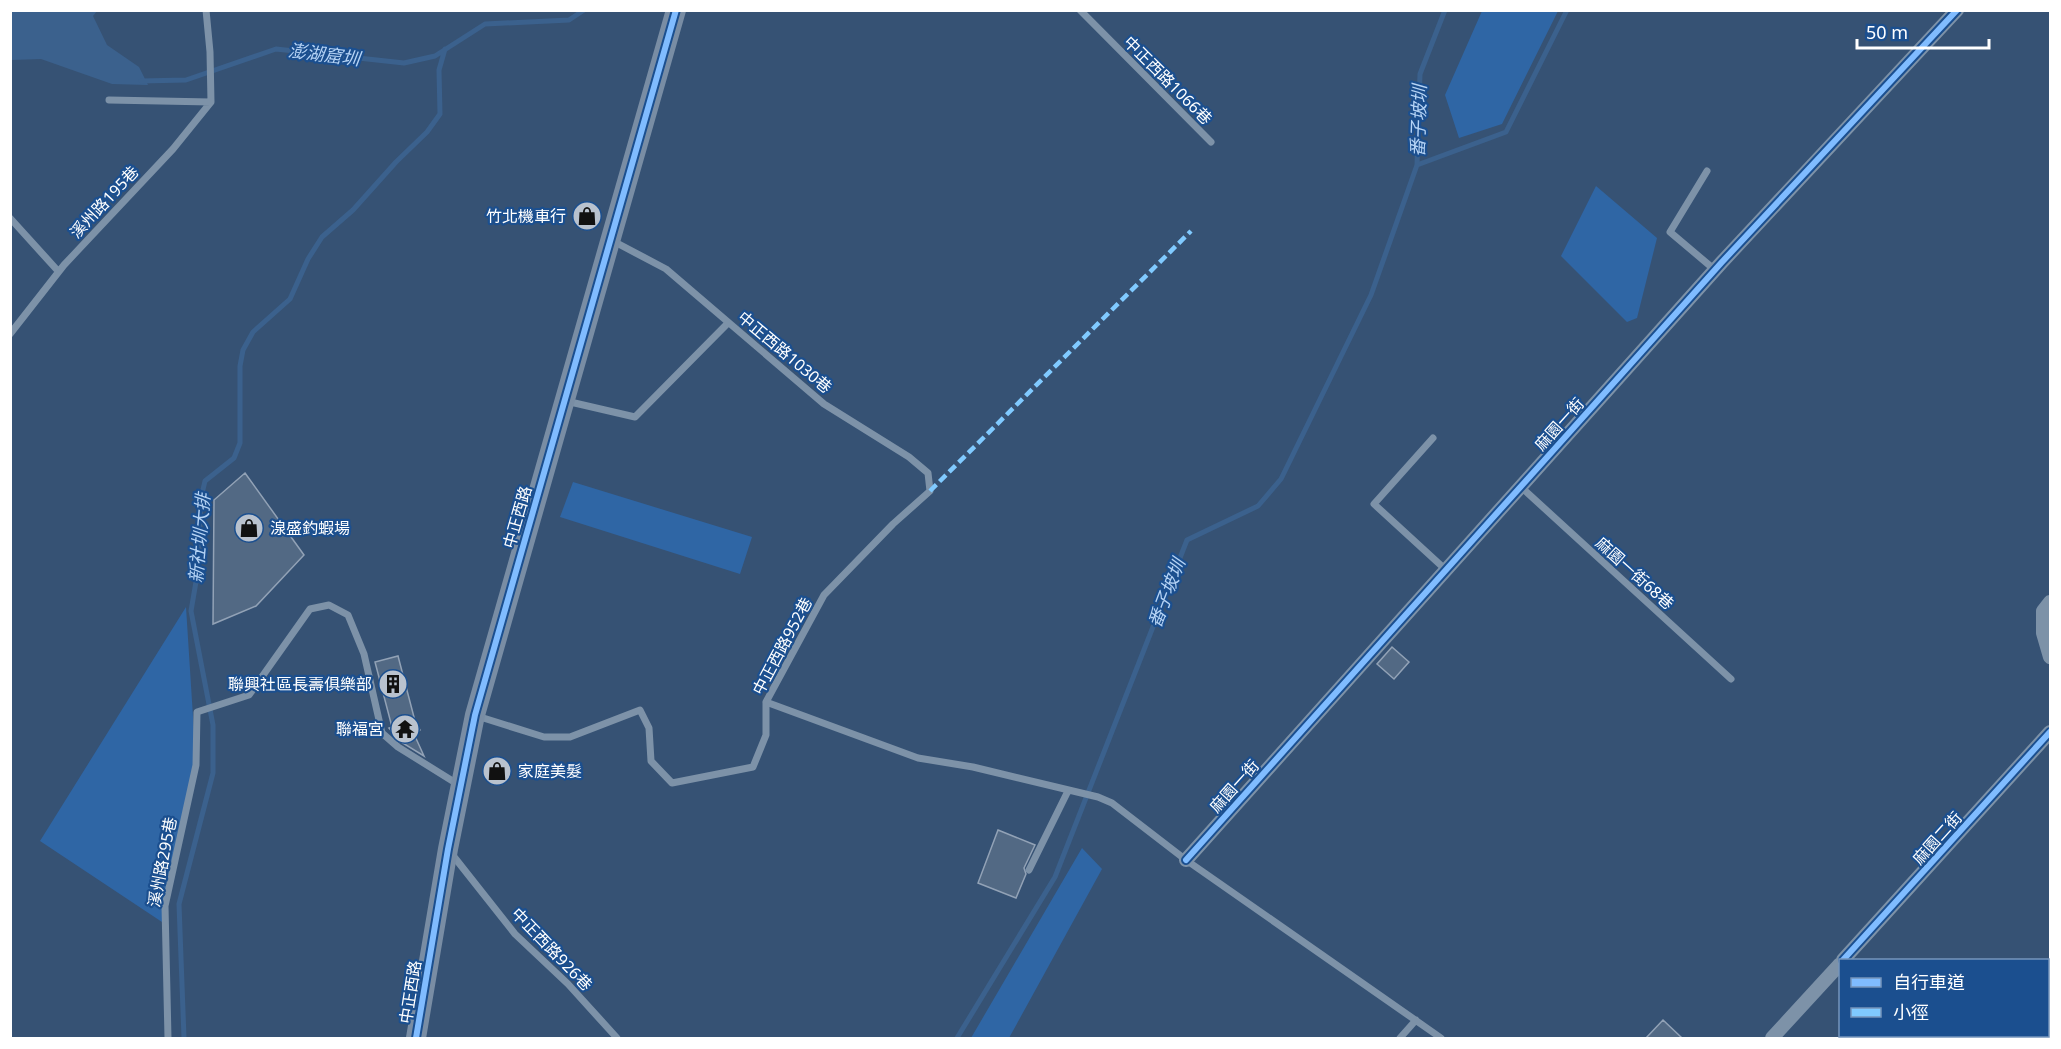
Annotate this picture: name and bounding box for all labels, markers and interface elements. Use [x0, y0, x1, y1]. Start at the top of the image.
scale bar [1857, 12, 1989, 50]
text: 50 m [1866, 20, 1908, 44]
street label: 中正西路1066巷 [1119, 31, 1217, 129]
water label: 澎湖窟圳 [287, 38, 364, 71]
water label: 番子坡圳 [1405, 82, 1431, 157]
street label: 溪州路195巷 [65, 161, 143, 243]
shop icon: 竹北機車行 [571, 200, 603, 232]
place label: 竹北機車行 [486, 205, 566, 227]
street label: 中正西路1030巷 [733, 306, 837, 398]
street label: 麻園一街 [1529, 393, 1589, 455]
street label: 中正西路 [498, 483, 536, 551]
water label: 新社圳大排 [183, 490, 215, 584]
shop icon: 湶盛釣蝦場 [233, 512, 265, 544]
place label: 湶盛釣蝦場 [270, 517, 350, 539]
street label: 麻園一街68巷 [1591, 532, 1679, 614]
water label: 番子坡圳 [1142, 552, 1191, 631]
street label: 中正西路952巷 [747, 593, 817, 699]
building icon: 聯興社區長壽俱樂部 [377, 668, 409, 700]
place label: 聯興社區長壽俱樂部 [228, 673, 372, 695]
temple icon: 聯福宮 [389, 713, 421, 745]
place label: 聯福宮 [336, 718, 384, 740]
shop icon: 家庭美髮 [481, 755, 513, 787]
street label: 麻園一街 [1204, 755, 1264, 817]
place label: 家庭美髮 [518, 760, 582, 782]
street label: 麻園二街 [1907, 807, 1967, 869]
street label: 溪州路295巷 [142, 815, 182, 909]
street label: 中正西路926巷 [507, 903, 597, 995]
street label: 中正西路 [394, 959, 426, 1025]
legend [1839, 959, 2049, 1037]
text: 自行車道 [1893, 970, 1965, 994]
text: 小徑 [1893, 1000, 1929, 1024]

